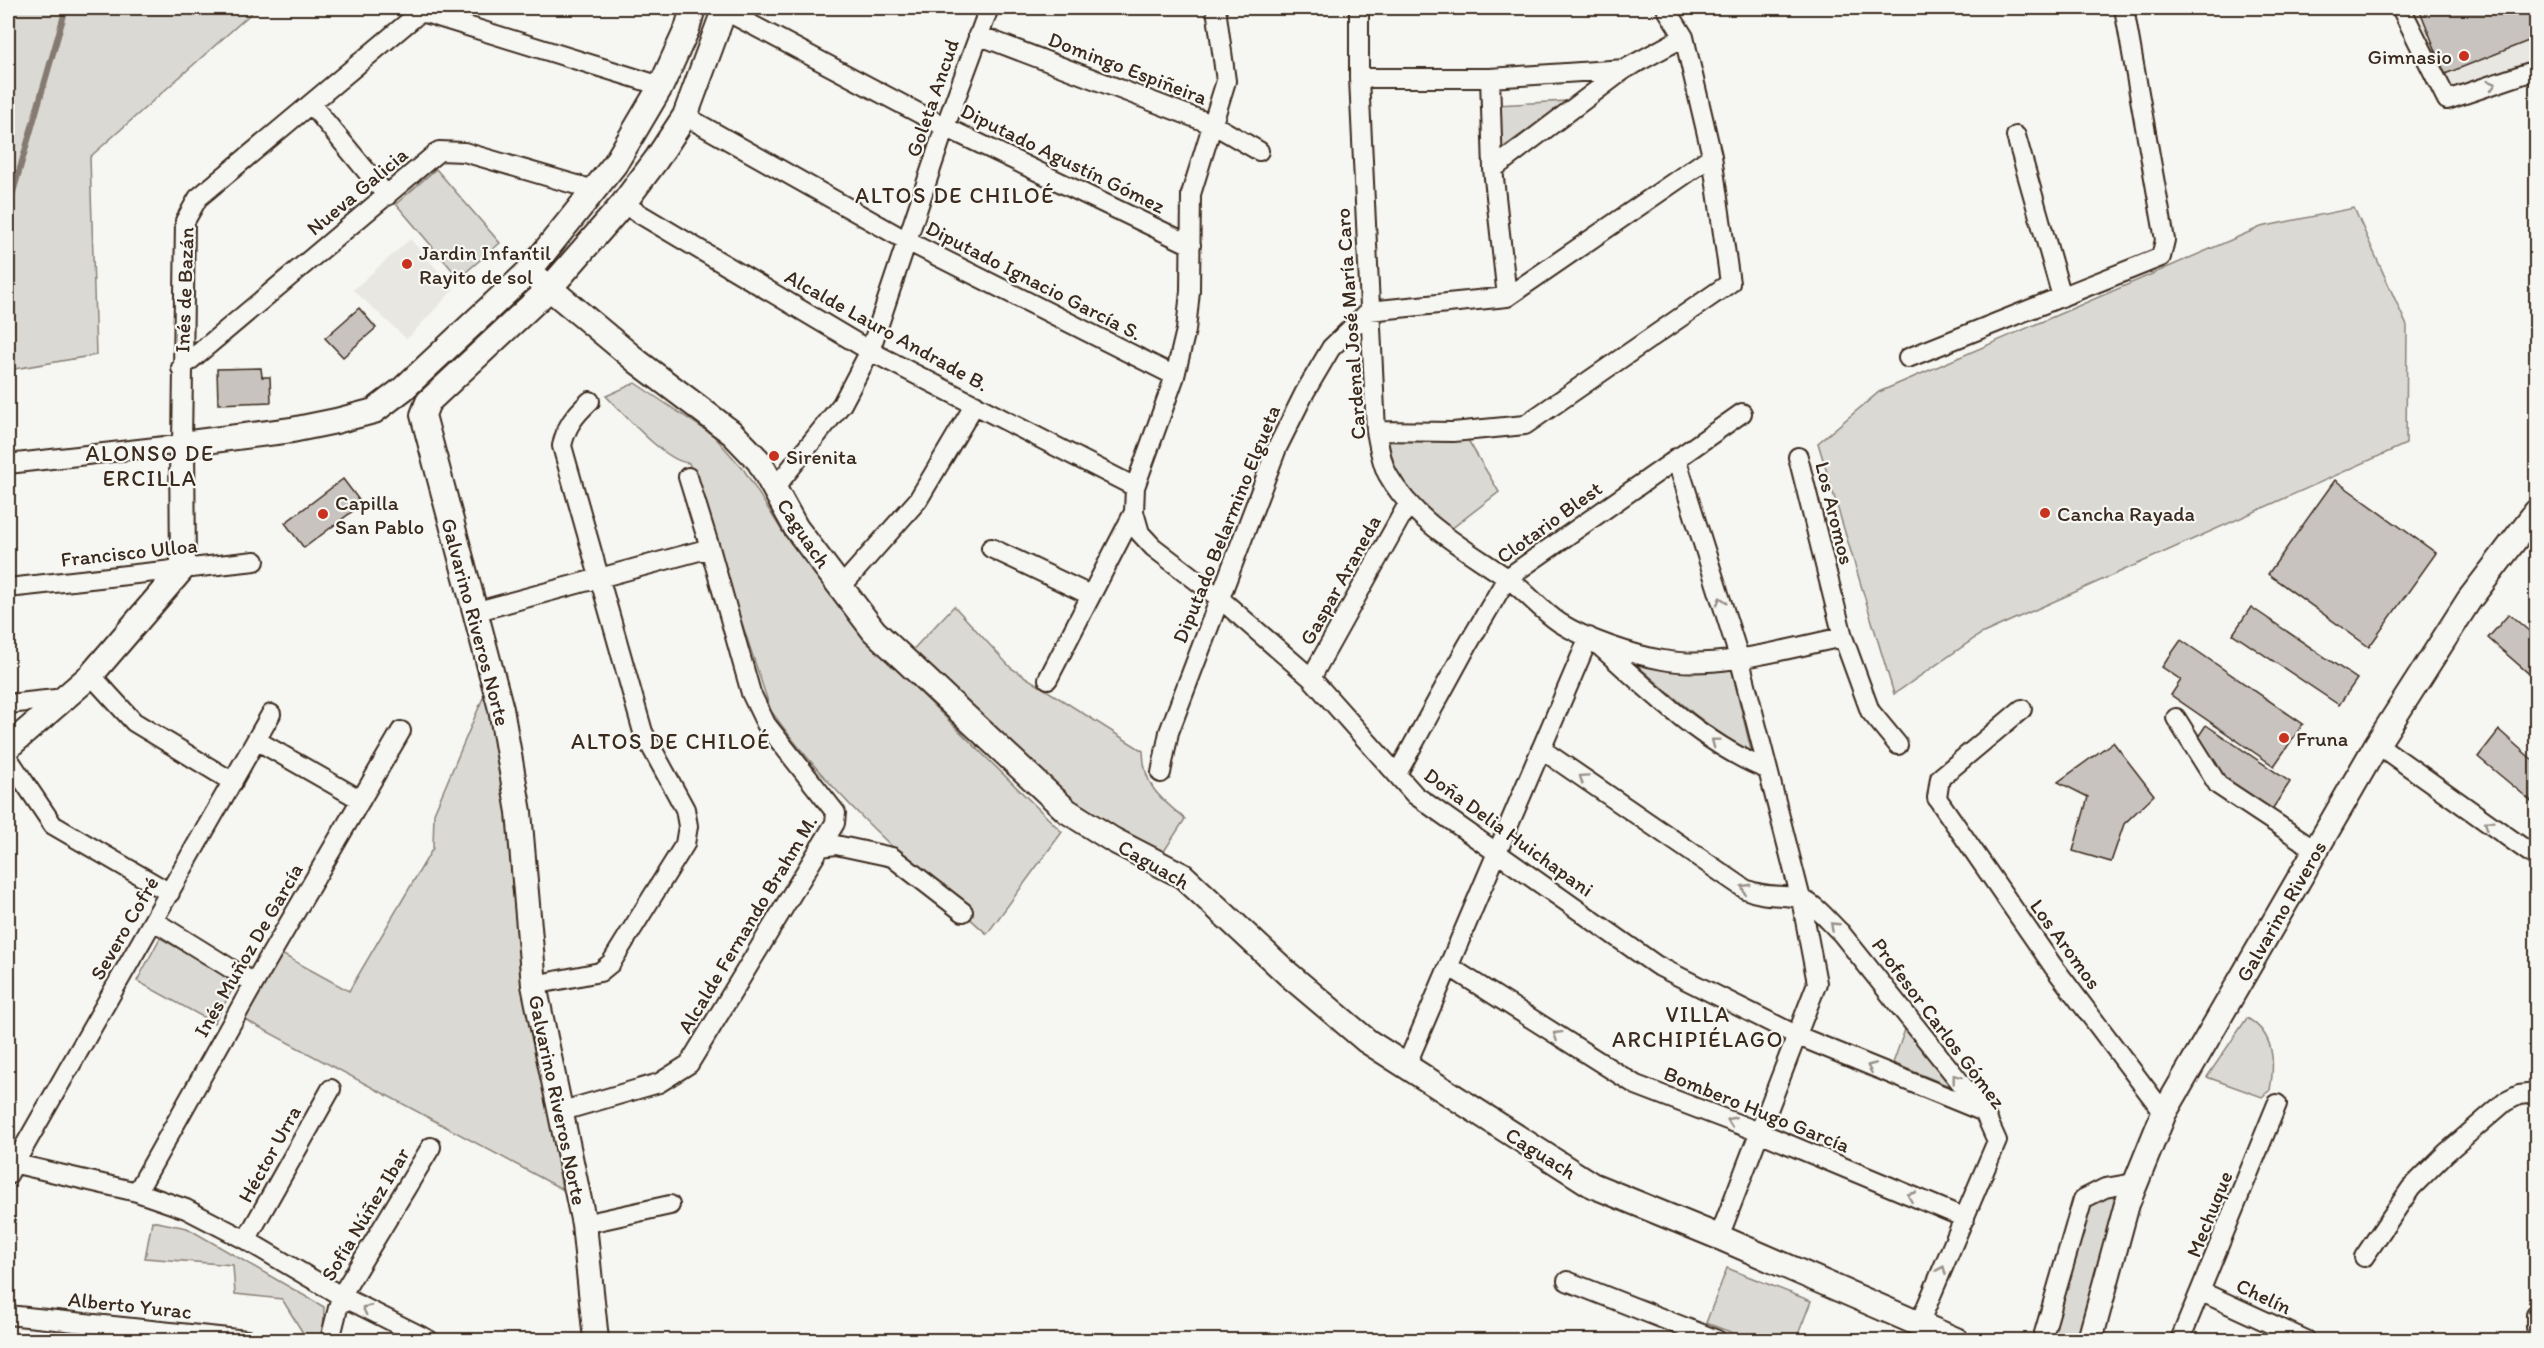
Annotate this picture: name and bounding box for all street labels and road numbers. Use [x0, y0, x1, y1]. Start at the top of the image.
street label: Domingo Espiñeira [1045, 26, 1211, 110]
street label: Goleta Ancud [900, 36, 964, 160]
street label: Diputado Agustín Gómez [957, 98, 1170, 219]
street label: Nueva Galicia [301, 142, 413, 240]
street label: Cardenal José María Caro [1329, 207, 1371, 441]
street label: Diputado Ignacio García S. [922, 215, 1146, 345]
street label: Inés de Bazán [169, 227, 199, 353]
street label: Alcalde Lauro Andrade B. [781, 264, 993, 396]
street label: Diputado Belarmino Elgueta [1167, 401, 1285, 647]
street label: Los Aromos [1810, 459, 1860, 567]
street label: Clotario Blest [1491, 475, 1607, 569]
street label: Caguach [772, 494, 836, 572]
street label: Gaspar Araneda [1294, 511, 1386, 649]
street label: Galvarino Riveros Norte [436, 515, 516, 729]
street label: Francisco Ulloa [59, 532, 199, 572]
street label: Doña Delia Huichapani [1419, 762, 1599, 902]
street label: Alcalde Fernando Brahm M. [672, 810, 822, 1038]
street label: Caguach [1114, 834, 1194, 894]
street label: Galvarino Riveros [2231, 836, 2331, 986]
street label: Inés Muñoz De García [188, 859, 308, 1041]
street label: Severo Cofré [84, 872, 164, 984]
street label: Los Aromos [2025, 894, 2107, 994]
street label: Profesor Carlos Gómez [1867, 933, 2011, 1113]
street label: Galvarino Riveros Norte [524, 993, 592, 1207]
street label: Bombero Hugo García [1660, 1060, 1854, 1158]
street label: Héctor Urra [232, 1101, 306, 1207]
street label: Caguach [1501, 1122, 1581, 1184]
street label: Sofía Núñez Ibar [315, 1142, 415, 1285]
street label: Mechuque [2180, 1167, 2238, 1261]
street label: Chelín [2232, 1272, 2296, 1320]
street label: Alberto Yurac [67, 1286, 193, 1324]

